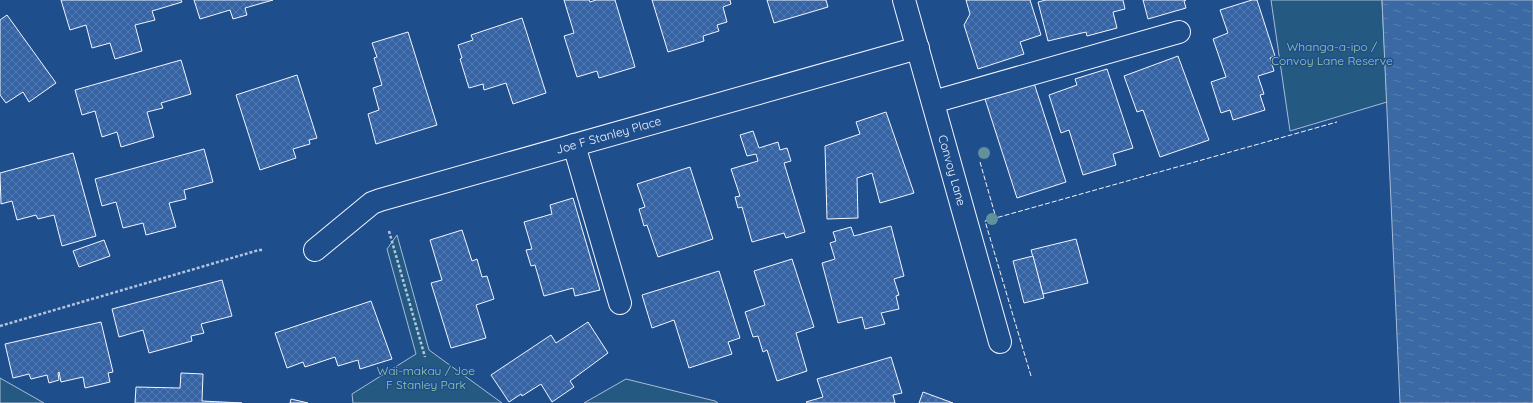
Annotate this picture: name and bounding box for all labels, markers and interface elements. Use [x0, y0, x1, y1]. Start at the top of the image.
park label: Whanga-a-ipo / Convoy Lane Reserve [1271, 39, 1393, 68]
street label: Joe F Stanley Place [554, 113, 663, 157]
street label: Convoy Lane [935, 133, 969, 208]
park label: Wai-makau / Joe F Stanley Park [377, 363, 475, 392]

